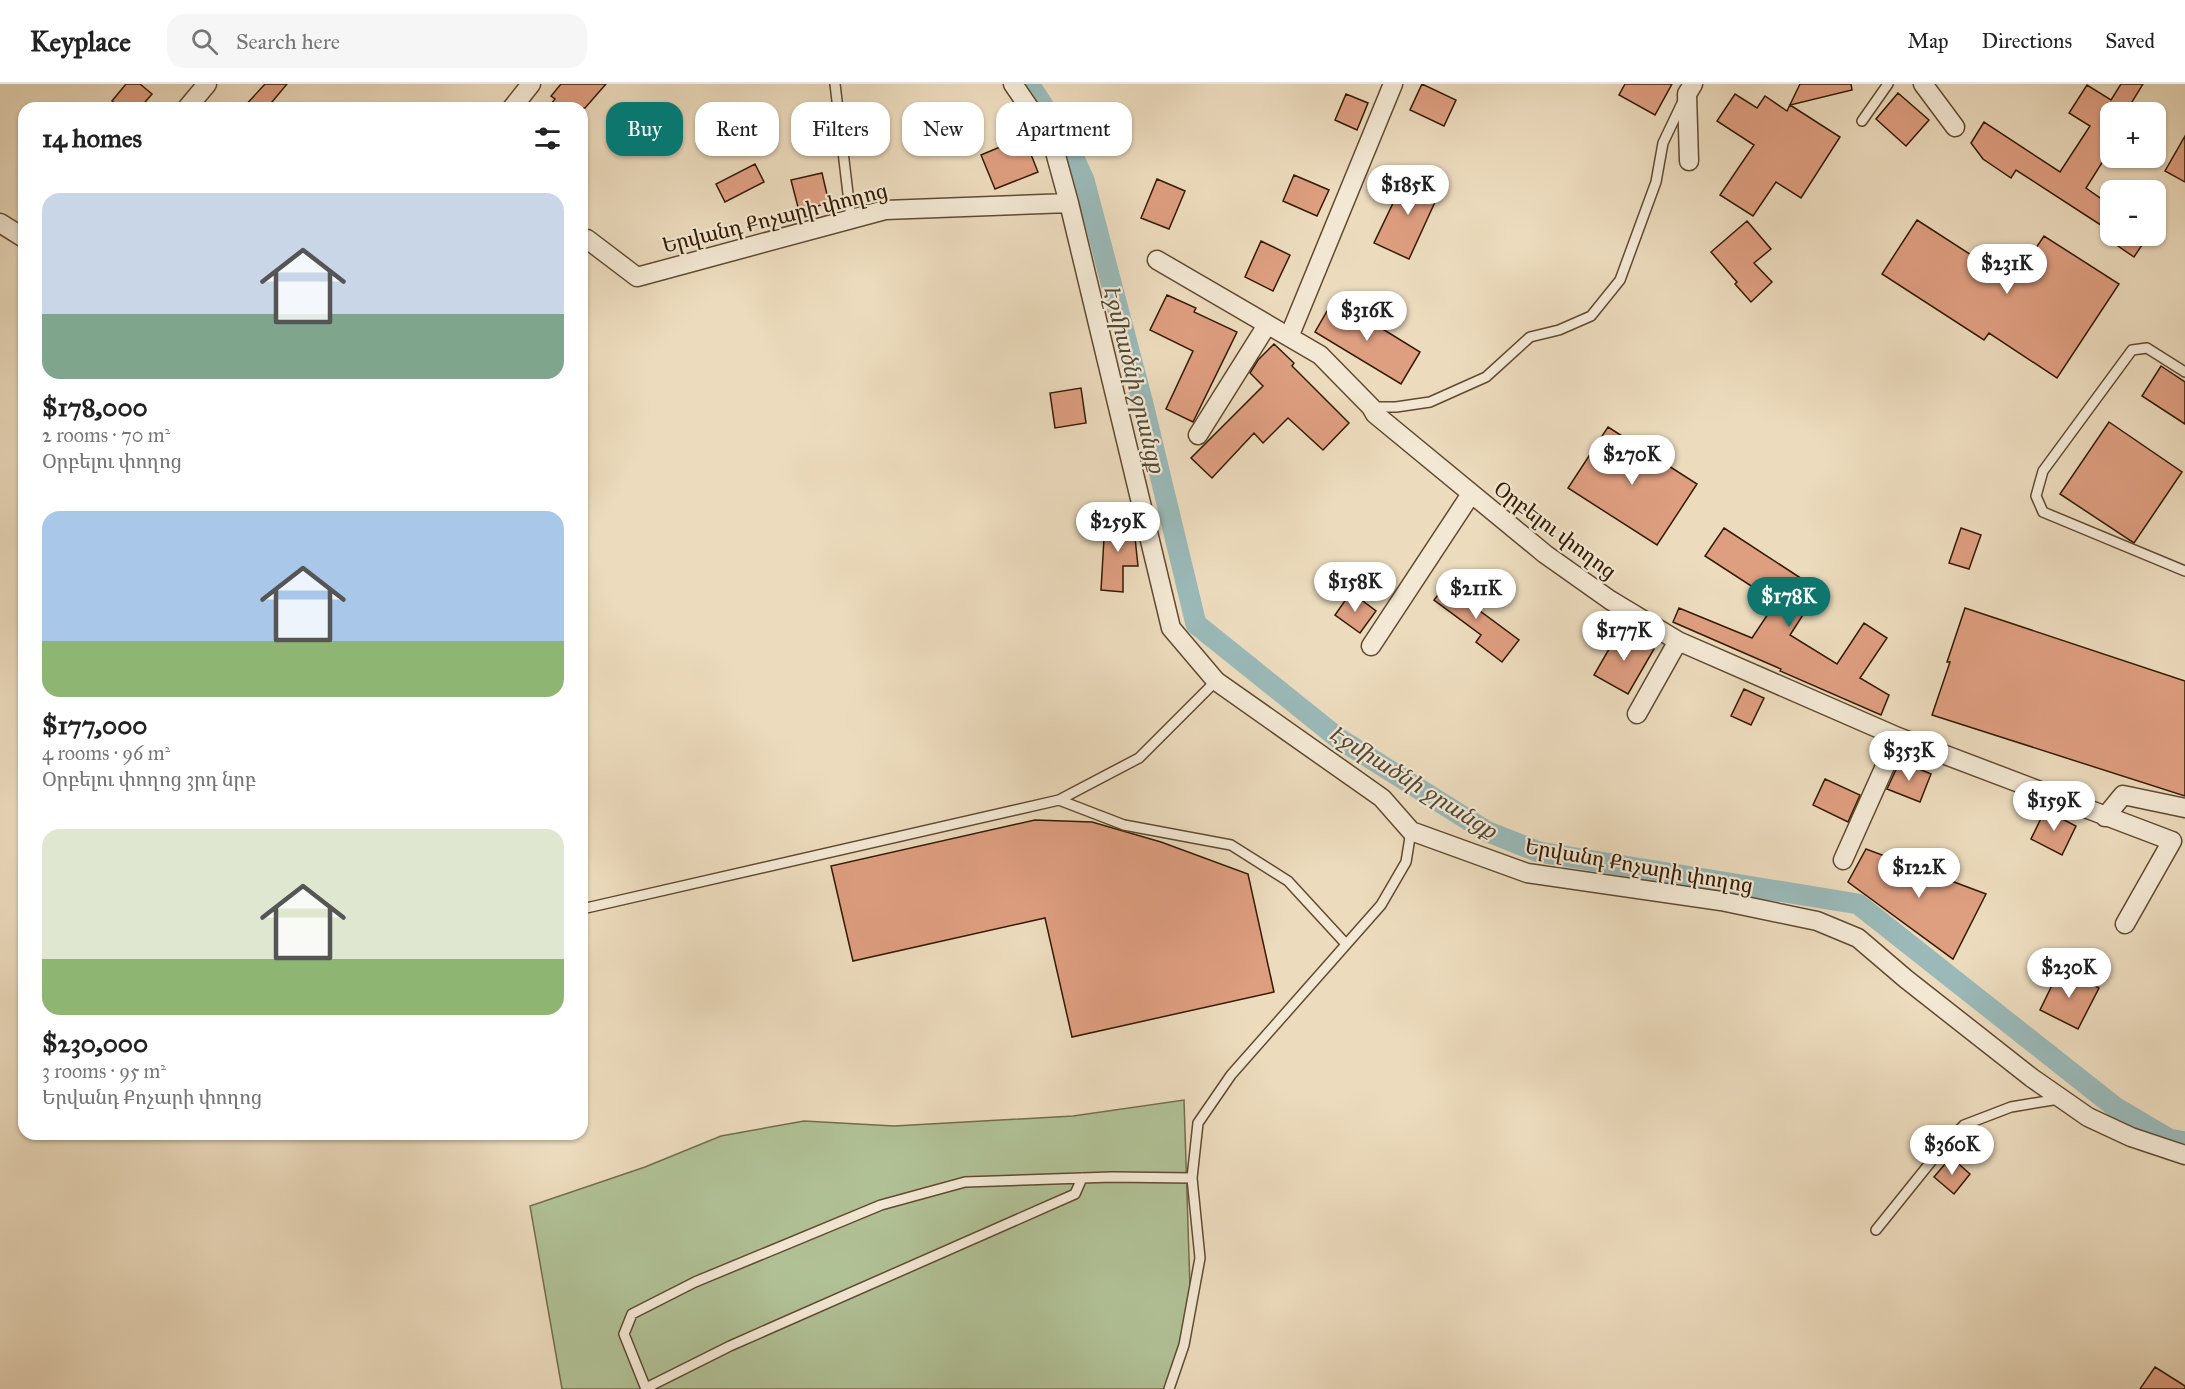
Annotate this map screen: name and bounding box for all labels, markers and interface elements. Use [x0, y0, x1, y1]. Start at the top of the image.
search box [167, 14, 587, 68]
text: Keyplace [30, 24, 131, 59]
icon: search [188, 25, 221, 58]
text: Search here [236, 28, 340, 55]
text: Map [1908, 28, 1949, 54]
text: Directions [1982, 28, 2072, 54]
text: Saved [2105, 28, 2155, 54]
chip: Buy [606, 102, 683, 156]
chip: Rent [695, 102, 779, 156]
chip: Filters [791, 102, 890, 156]
chip: New [902, 102, 984, 156]
chip: Apartment [996, 102, 1132, 156]
map controls [2100, 102, 2166, 246]
button: + [2100, 102, 2166, 168]
text: 14 homes [42, 122, 142, 154]
icon: filters [531, 122, 564, 155]
pin: $185K [1366, 165, 1450, 216]
text: $185K [1381, 172, 1435, 196]
street label: Երվանդ Քոչարի փողոց [660, 177, 890, 259]
button: − [2100, 180, 2166, 246]
icon: home [249, 232, 357, 340]
pin: $231K [1965, 244, 2049, 295]
text: $231K [1981, 251, 2033, 275]
water label: Էջմիածնի ջրանցք [1098, 282, 1171, 477]
pin: $316K [1325, 291, 1409, 342]
text: $316K [1341, 298, 1393, 322]
text: $178,000 [42, 391, 148, 423]
text: 2 rooms · 70 m² [42, 423, 170, 447]
pin: $270K [1590, 435, 1674, 486]
text: $270K [1603, 442, 1661, 466]
text: Օրբելու փողոց [42, 449, 182, 473]
street label: Օրբելու փողոց [1489, 475, 1621, 585]
pin: $259K [1076, 502, 1160, 553]
text: $259K [1090, 509, 1146, 533]
icon: home [249, 550, 357, 658]
pin: $158K [1313, 562, 1397, 613]
text: $158K [1328, 569, 1382, 593]
pin: $211K [1434, 569, 1518, 620]
text: $211K [1450, 576, 1502, 600]
pin: $178K [1747, 577, 1831, 628]
text: $178K [1761, 584, 1817, 608]
pin: $177K [1582, 611, 1666, 662]
text: $177K [1596, 618, 1652, 642]
text: $177,000 [42, 709, 147, 741]
water label: Էջմիածնի ջրանցք [1324, 719, 1503, 845]
pin: $353K [1867, 731, 1951, 782]
text: $353K [1883, 738, 1935, 762]
text: 4 rooms · 96 m² [42, 741, 170, 765]
text: Օրբելու փողոց 3րդ նրբ [42, 767, 256, 791]
pin: $159K [2012, 781, 2096, 832]
text: $159K [2027, 788, 2081, 812]
street label: Երվանդ Քոչարի փողոց [1523, 833, 1755, 899]
pin: $122K [1877, 848, 1961, 899]
text: $122K [1892, 855, 1946, 879]
icon: home [249, 868, 357, 976]
pin: $230K [2027, 948, 2111, 999]
text: $230K [2041, 955, 2097, 979]
text: $230,000 [42, 1027, 148, 1059]
text: 3 rooms · 95 m² [42, 1059, 166, 1083]
text: Երվանդ Քոչարի փողոց [42, 1085, 262, 1109]
pin: $360K [1910, 1125, 1994, 1176]
text: $360K [1924, 1132, 1980, 1156]

